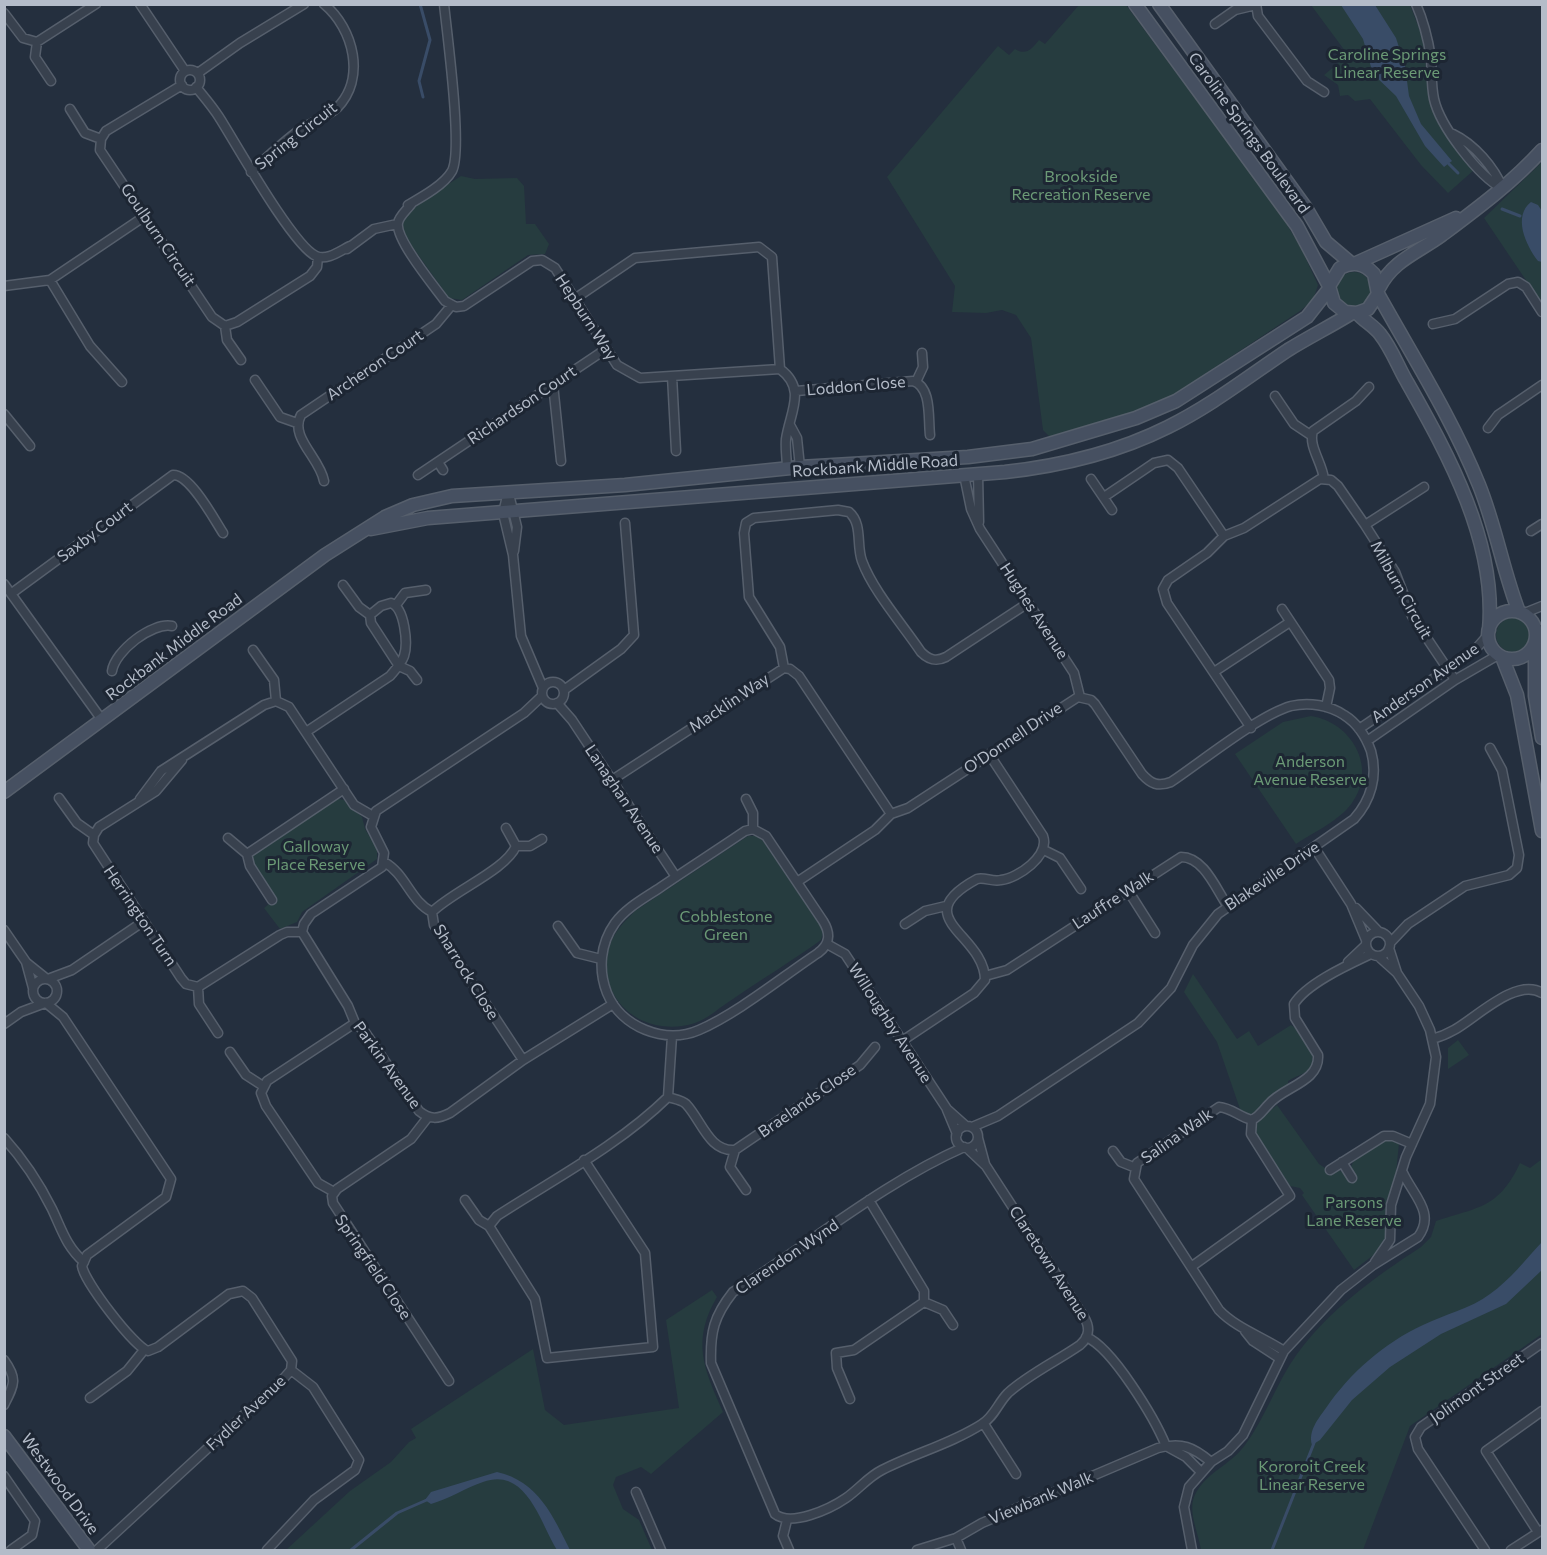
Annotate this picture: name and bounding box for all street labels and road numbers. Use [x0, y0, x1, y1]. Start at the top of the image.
street label: Caroline Springs Boulevard [1184, 49, 1314, 217]
street label: Spring Circuit [251, 98, 341, 174]
street label: Goulburn Circuit [116, 180, 200, 290]
street label: Hepburn Way [551, 270, 621, 364]
street label: Archeron Court [323, 325, 427, 405]
street label: Richardson Court [464, 362, 580, 448]
street label: Loddon Close [806, 372, 906, 400]
street label: Rockbank Middle Road [792, 451, 958, 481]
street label: Saxby Court [54, 497, 136, 567]
street label: Milburn Circuit [1366, 538, 1436, 642]
street label: Hughes Avenue [996, 559, 1072, 663]
street label: Rockbank Middle Road [102, 589, 246, 705]
street label: Anderson Avenue [1368, 639, 1482, 727]
street label: Macklin Way [685, 669, 773, 737]
street label: O'Donnell Drive [960, 698, 1066, 778]
street label: Lanaghan Avenue [581, 741, 667, 857]
street label: Blakeville Drive [1221, 837, 1323, 915]
street label: Herrington Turn [99, 862, 181, 970]
street label: Lauffre Walk [1069, 867, 1157, 933]
street label: Sharrock Close [429, 921, 503, 1023]
street label: Willoughby Avenue [844, 960, 936, 1086]
street label: Parkin Avenue [349, 1018, 425, 1112]
street label: Braelands Close [755, 1060, 859, 1142]
street label: Salina Walk [1137, 1104, 1217, 1168]
street label: Claretown Avenue [1005, 1202, 1093, 1324]
street label: Springfield Close [331, 1211, 415, 1323]
street label: Clarendon Wynd [732, 1215, 842, 1299]
street label: Jolimont Street [1426, 1349, 1528, 1427]
street label: Fydler Avenue [202, 1371, 290, 1455]
street label: Westwood Drive [17, 1430, 103, 1538]
street label: Viewbank Walk [986, 1467, 1096, 1529]

